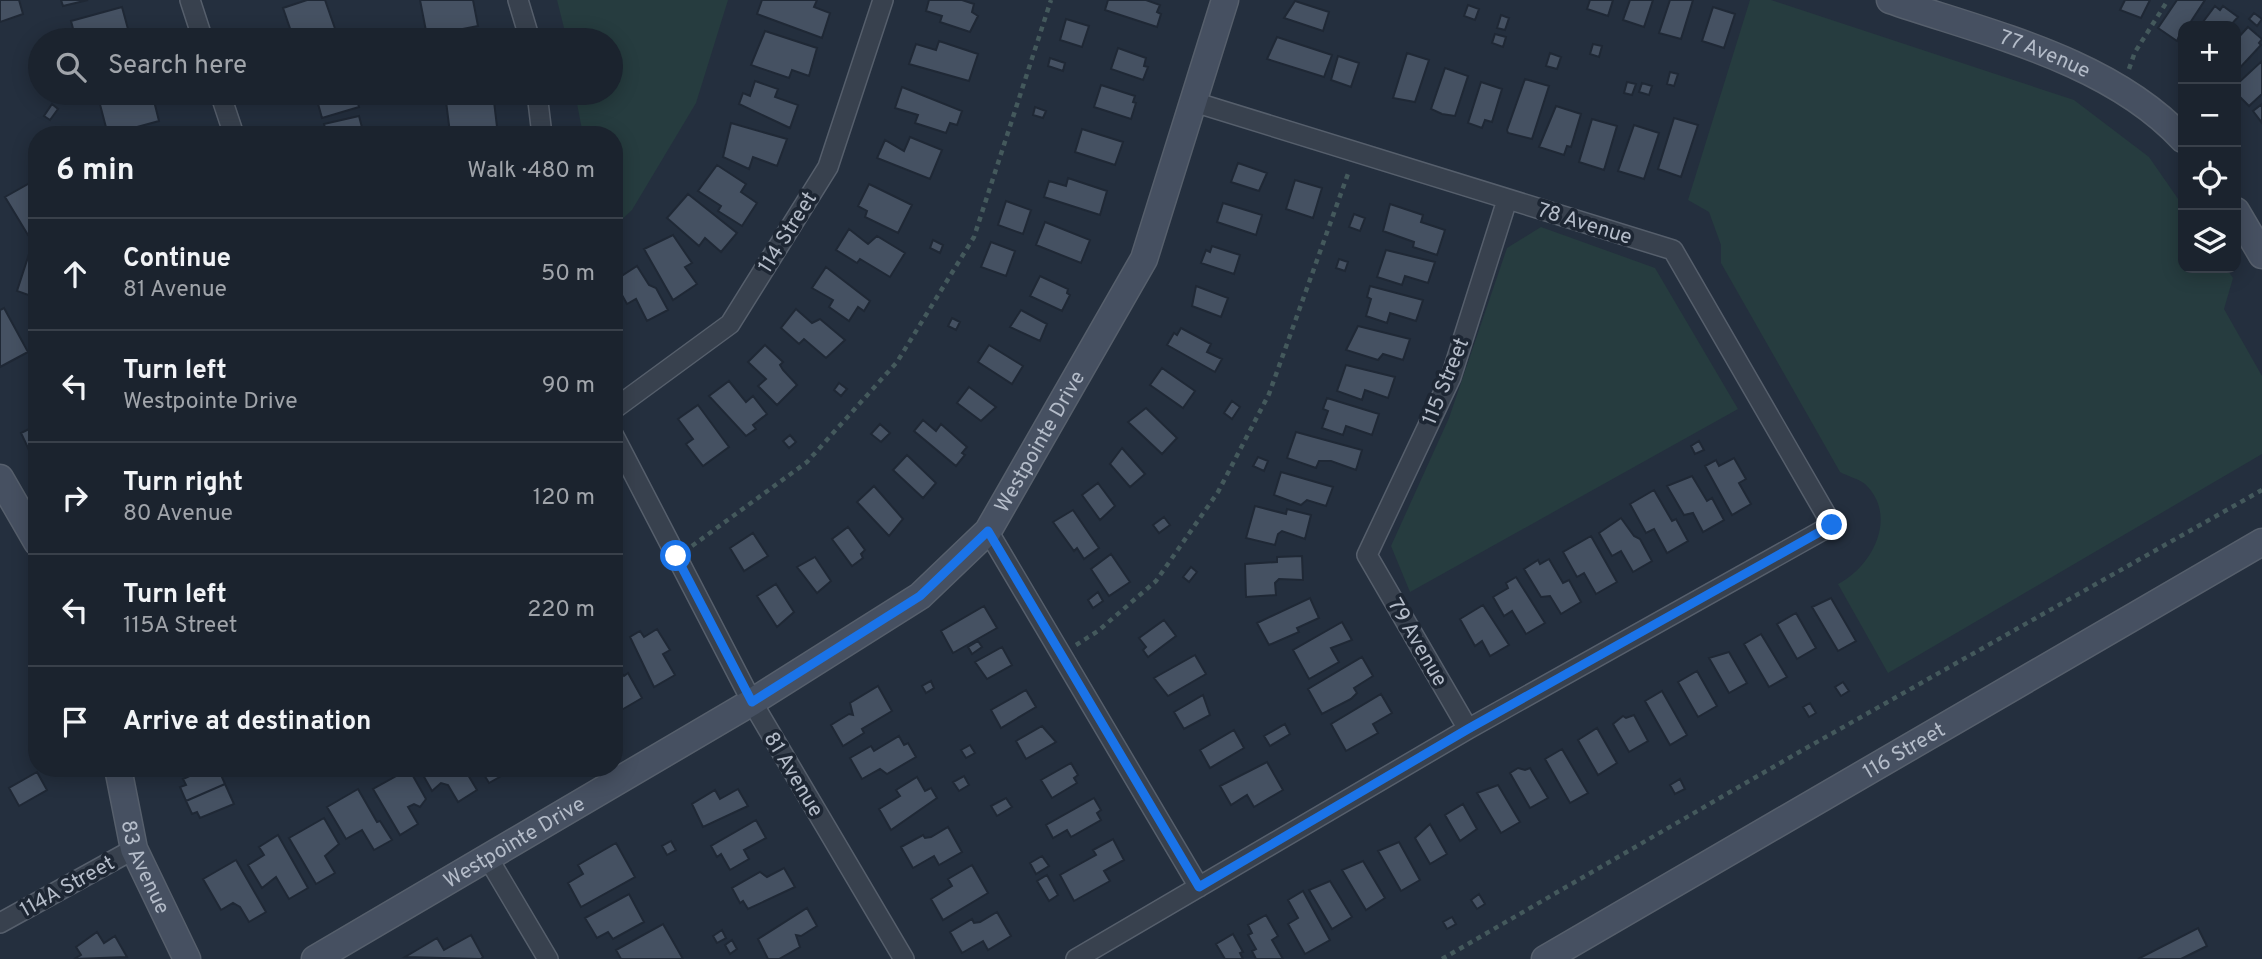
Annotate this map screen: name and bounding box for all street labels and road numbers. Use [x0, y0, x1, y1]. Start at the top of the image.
street label: 77 Avenue [1995, 25, 2095, 85]
street label: 114 Street [753, 187, 824, 279]
street label: 78 Avenue [1534, 197, 1635, 252]
street label: 115 Street [1417, 334, 1476, 429]
street label: Westpointe Drive [989, 366, 1092, 518]
street label: 79 Avenue [1381, 594, 1453, 692]
street label: 116 Street [1858, 717, 1951, 786]
street label: 81 Avenue [757, 727, 829, 822]
street label: Westpointe Drive [439, 791, 591, 895]
street label: 83 Avenue [114, 818, 175, 919]
street label: 114A Street [16, 850, 120, 924]

